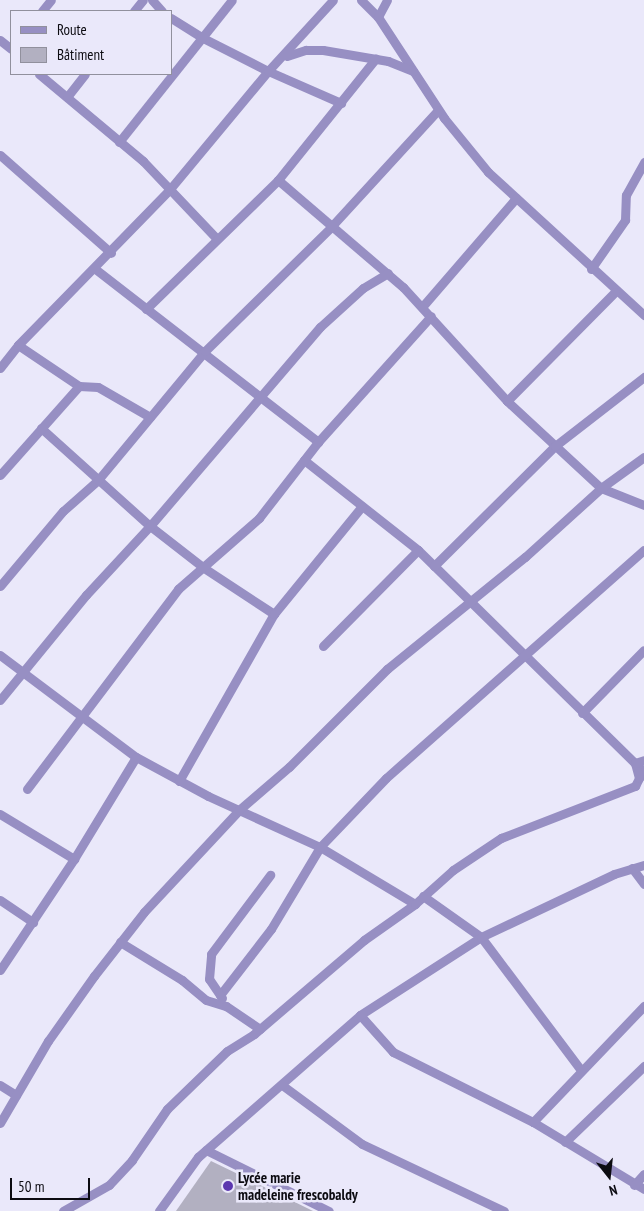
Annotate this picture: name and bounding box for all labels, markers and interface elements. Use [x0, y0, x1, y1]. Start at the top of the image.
legend [10, 10, 172, 75]
text: Route [57, 20, 87, 39]
text: Bâtiment [57, 45, 104, 64]
north arrow [584, 1151, 634, 1201]
scale bar [12, 1168, 92, 1200]
place label: Lycée marie madeleine frescobaldy [238, 1168, 358, 1203]
text: 50 m [18, 1177, 44, 1196]
marker: Lycée marie madeleine frescobaldy [222, 1180, 234, 1192]
text: N [607, 1181, 619, 1200]

